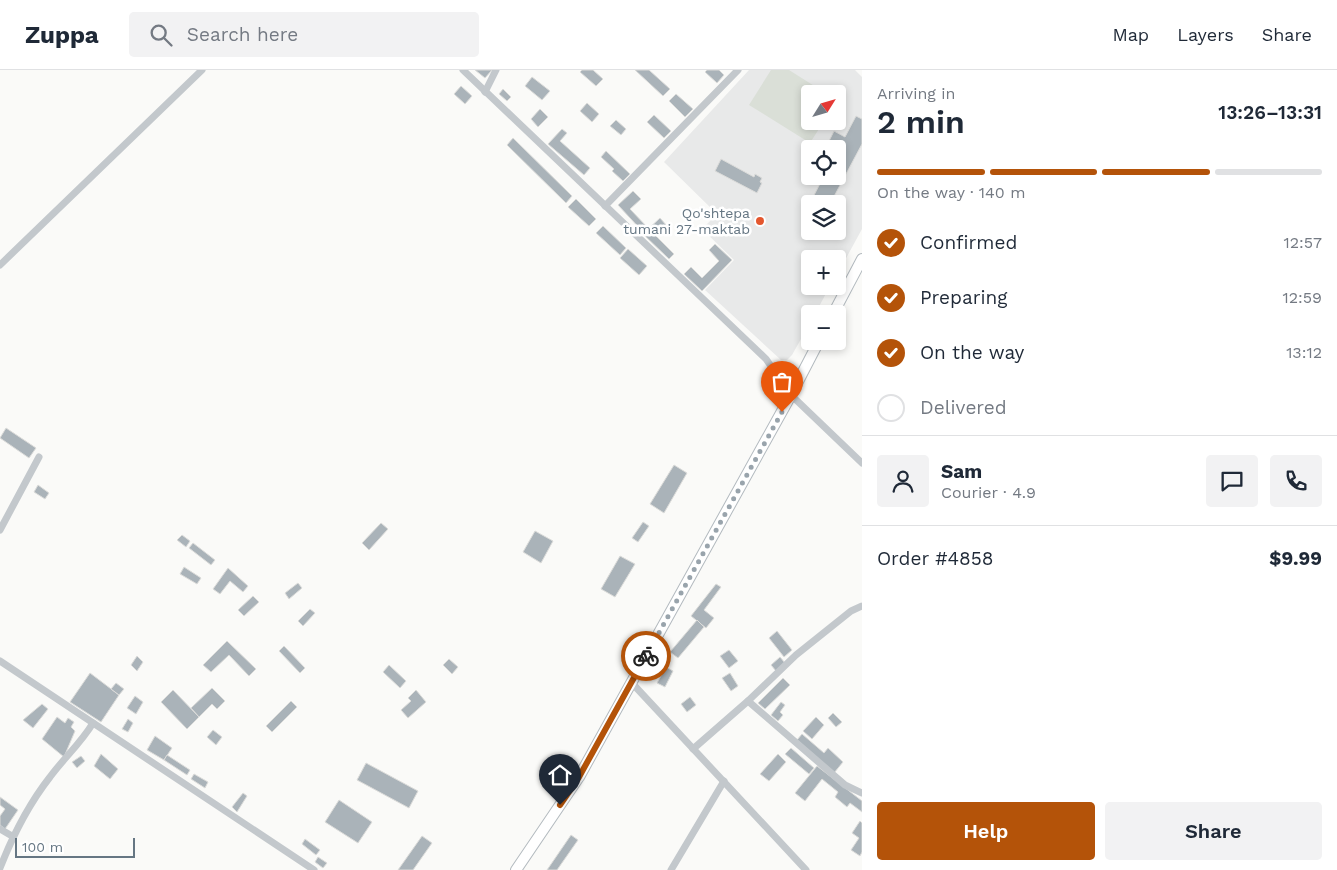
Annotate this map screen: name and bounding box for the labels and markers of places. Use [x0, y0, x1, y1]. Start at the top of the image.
place label: Qo'shtepa tumani 27-maktab [623, 205, 750, 237]
marker: Qo'shtepa tumani 27-maktab [754, 215, 766, 227]
pin [761, 361, 803, 412]
pin [539, 754, 581, 805]

